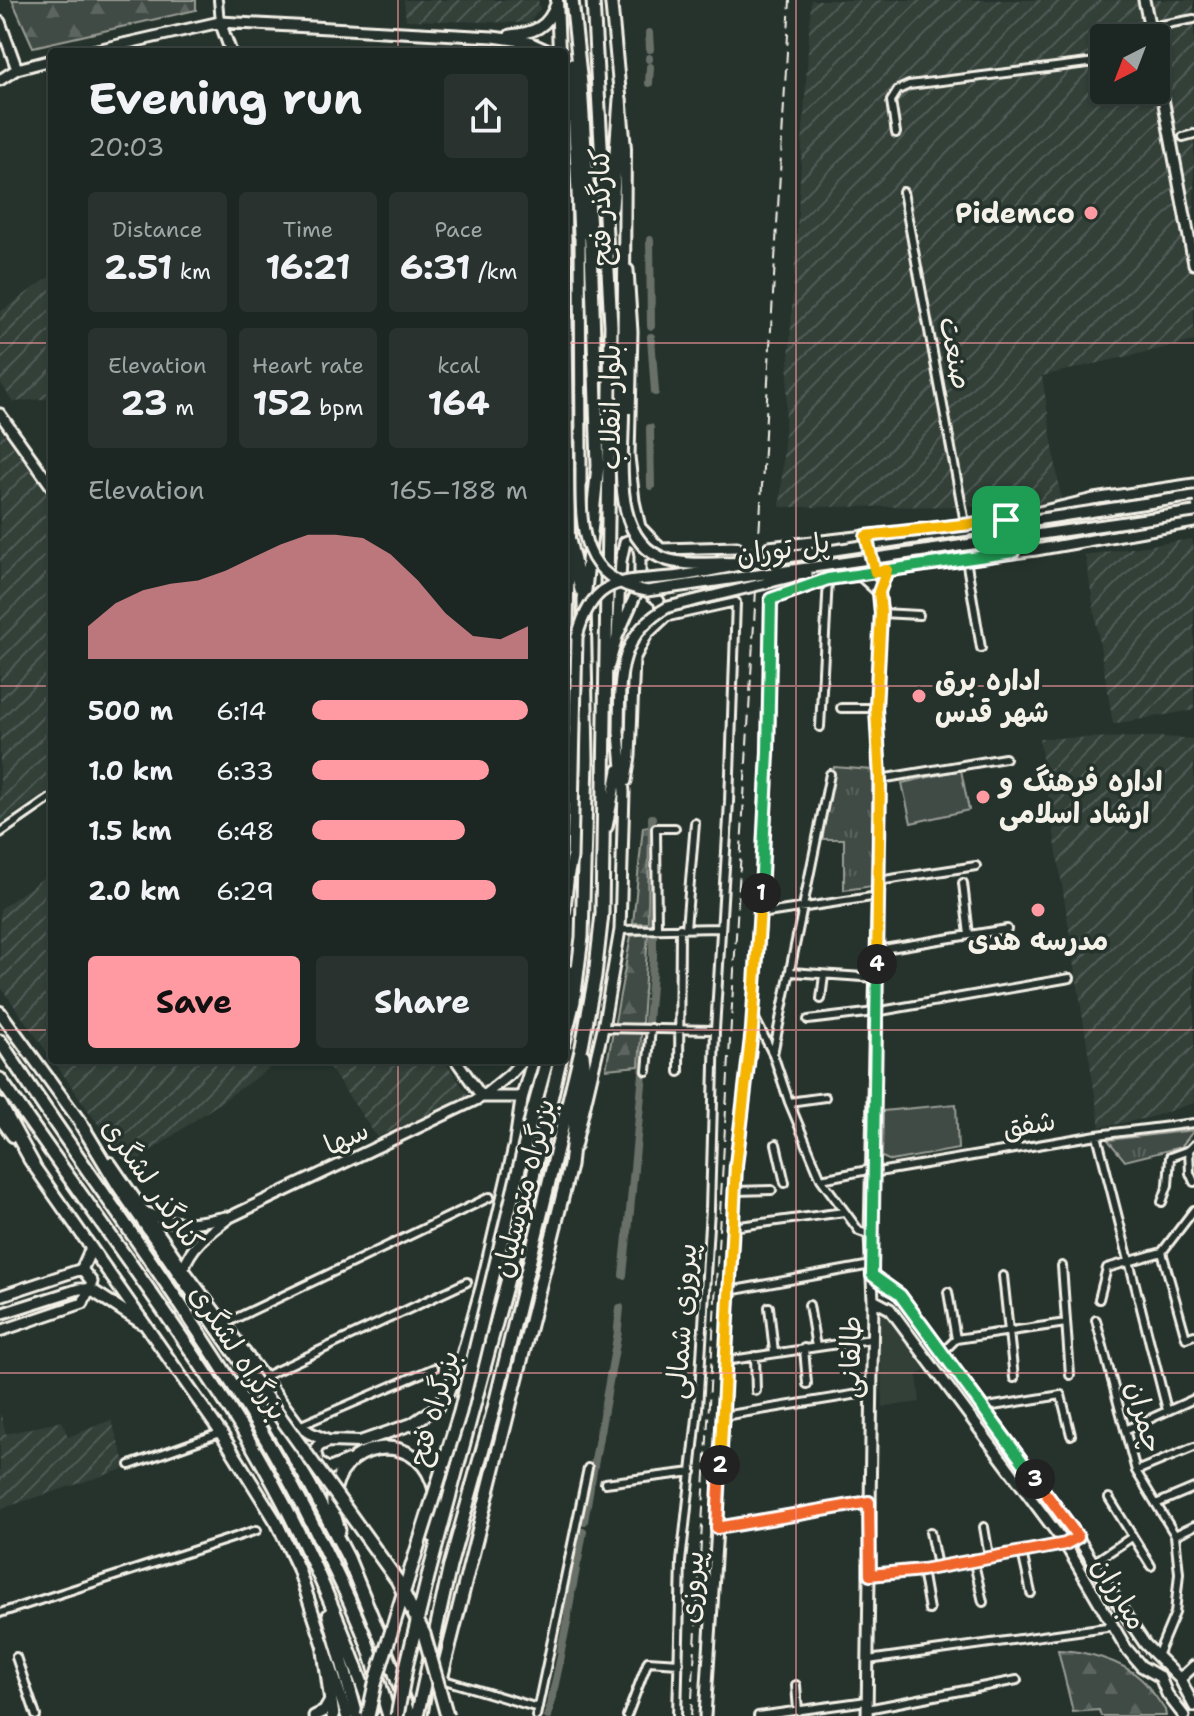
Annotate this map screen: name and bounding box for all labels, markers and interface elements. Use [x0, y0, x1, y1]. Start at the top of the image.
north arrow [1090, 24, 1170, 104]
map controls [1090, 24, 1170, 104]
text: Evening run [88, 69, 362, 128]
button: share [444, 74, 528, 158]
text: 20:03 [88, 129, 164, 164]
street label: کنارگذر فتح [580, 148, 620, 266]
place label: Pidemco [955, 194, 1075, 232]
marker: Pidemco [1082, 204, 1100, 222]
text: Distance [112, 215, 202, 244]
text: Time [283, 215, 333, 244]
text: Pace [434, 215, 483, 244]
text: 2.51 [104, 244, 172, 290]
text: 16:21 [265, 244, 351, 290]
text: 6:31 [400, 244, 471, 290]
text: km [172, 257, 211, 286]
text: /km [471, 257, 518, 286]
street label: صنعت [930, 313, 982, 393]
street label: بلوار انقلاب [591, 344, 629, 470]
text: Elevation [108, 351, 207, 380]
text: Heart rate [252, 351, 364, 380]
text: kcal [437, 351, 480, 380]
text: 23 [121, 380, 168, 426]
text: 152 [252, 380, 312, 426]
text: 164 [428, 380, 490, 426]
text: m [168, 393, 194, 422]
text: bpm [312, 393, 364, 422]
text: Elevation [88, 472, 204, 507]
text: 165–188 m [389, 472, 528, 507]
pin [972, 486, 1040, 554]
icon: arrive [984, 498, 1028, 542]
street label: پل توران [734, 523, 832, 573]
place label: اداره برق شهر قدس [935, 661, 1049, 731]
marker: اداره برق شهر قدس [910, 687, 928, 705]
text: 500 m [88, 693, 173, 728]
text: 6:14 [216, 693, 266, 728]
text: 1.0 km [88, 753, 173, 788]
text: 6:33 [216, 753, 274, 788]
place label: اداره فرهنگ و ارشاد اسلامی [997, 762, 1162, 832]
marker: اداره فرهنگ و ارشاد اسلامی [974, 788, 992, 806]
text: 1.5 km [88, 813, 172, 848]
text: 6:48 [216, 813, 275, 848]
text: 2.0 km [88, 873, 180, 908]
text: 6:29 [216, 873, 274, 908]
pin: 1 [741, 873, 781, 913]
text: 1 [756, 878, 766, 907]
marker: مدرسه هدی [1029, 901, 1047, 919]
place label: مدرسه هدی [968, 921, 1108, 959]
pin: 4 [857, 944, 897, 984]
text: 4 [869, 949, 885, 978]
button: Save [88, 956, 300, 1048]
button: Share [316, 956, 528, 1048]
street label: بزرگراه متوسلیان [482, 1095, 564, 1281]
street label: شفق [999, 1101, 1059, 1147]
street label: کنارگذر لشگری [93, 1110, 213, 1258]
street label: سها [317, 1110, 375, 1164]
street label: پیروزی شمالی [657, 1242, 705, 1400]
street label: بزرگراه لشگری [181, 1277, 297, 1427]
street label: طالقانی [830, 1315, 870, 1399]
street label: بزرگراه فتح [398, 1346, 468, 1470]
street label: چمران [1117, 1377, 1173, 1457]
pin: 2 [700, 1445, 740, 1485]
text: 2 [712, 1450, 728, 1479]
pin: 3 [1015, 1459, 1055, 1499]
text: 3 [1027, 1464, 1043, 1493]
street label: پیروزی [669, 1549, 713, 1625]
street label: مبارزان [1083, 1549, 1157, 1637]

